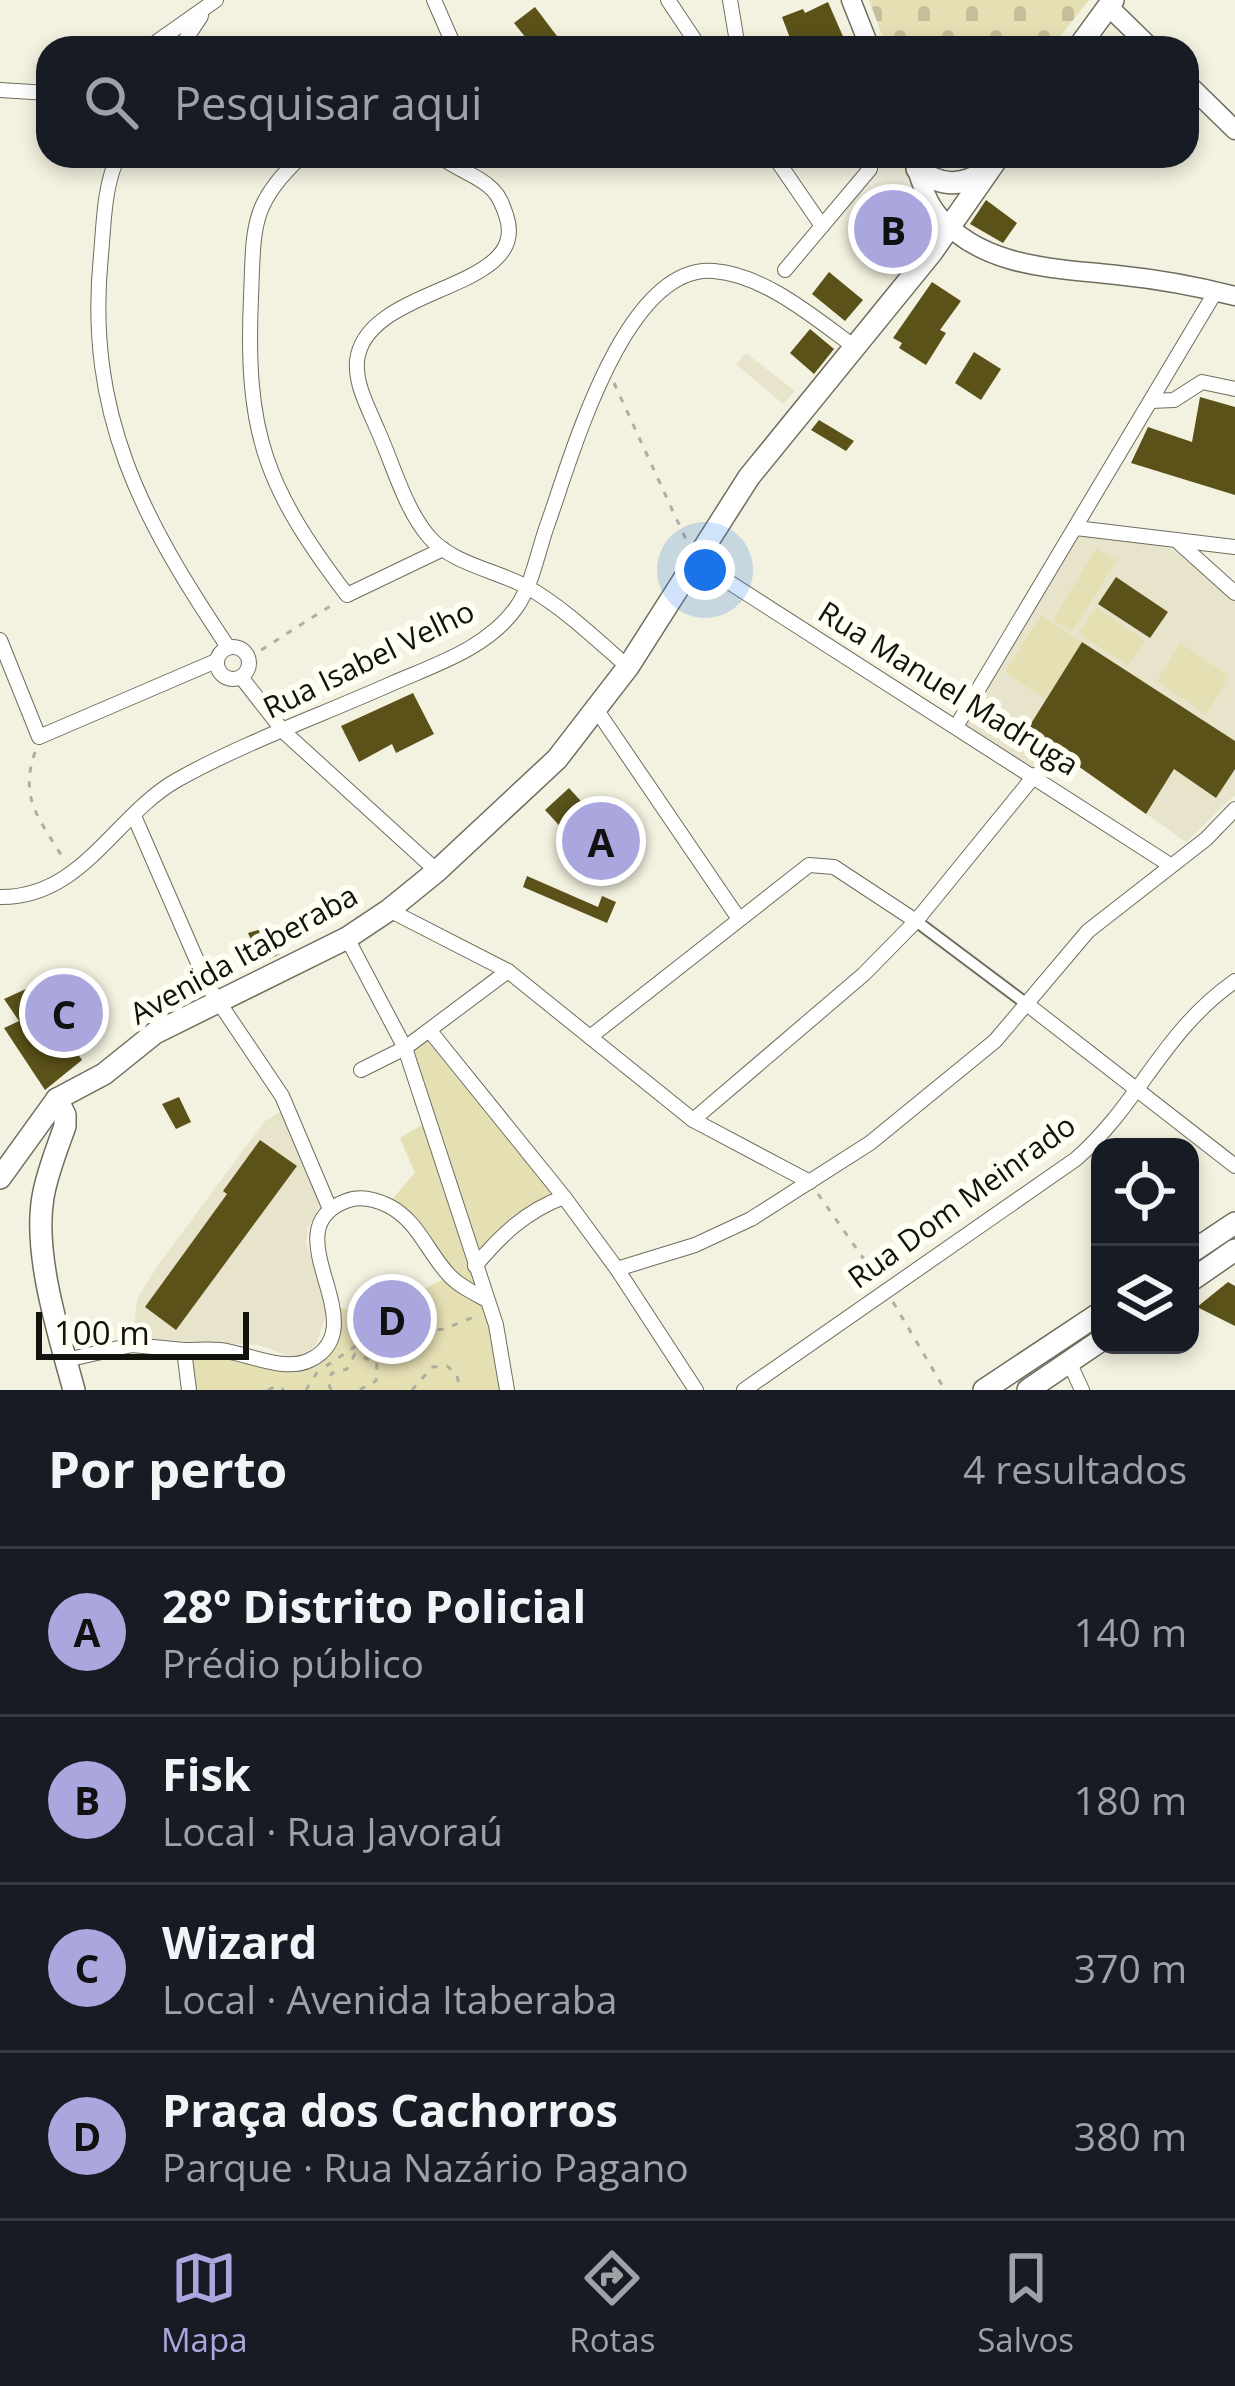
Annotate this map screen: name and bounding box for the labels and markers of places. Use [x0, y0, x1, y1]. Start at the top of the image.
pin: B [854, 184, 932, 274]
pin: A [562, 796, 640, 886]
pin: C [25, 968, 103, 1058]
pin: D [353, 1274, 431, 1364]

